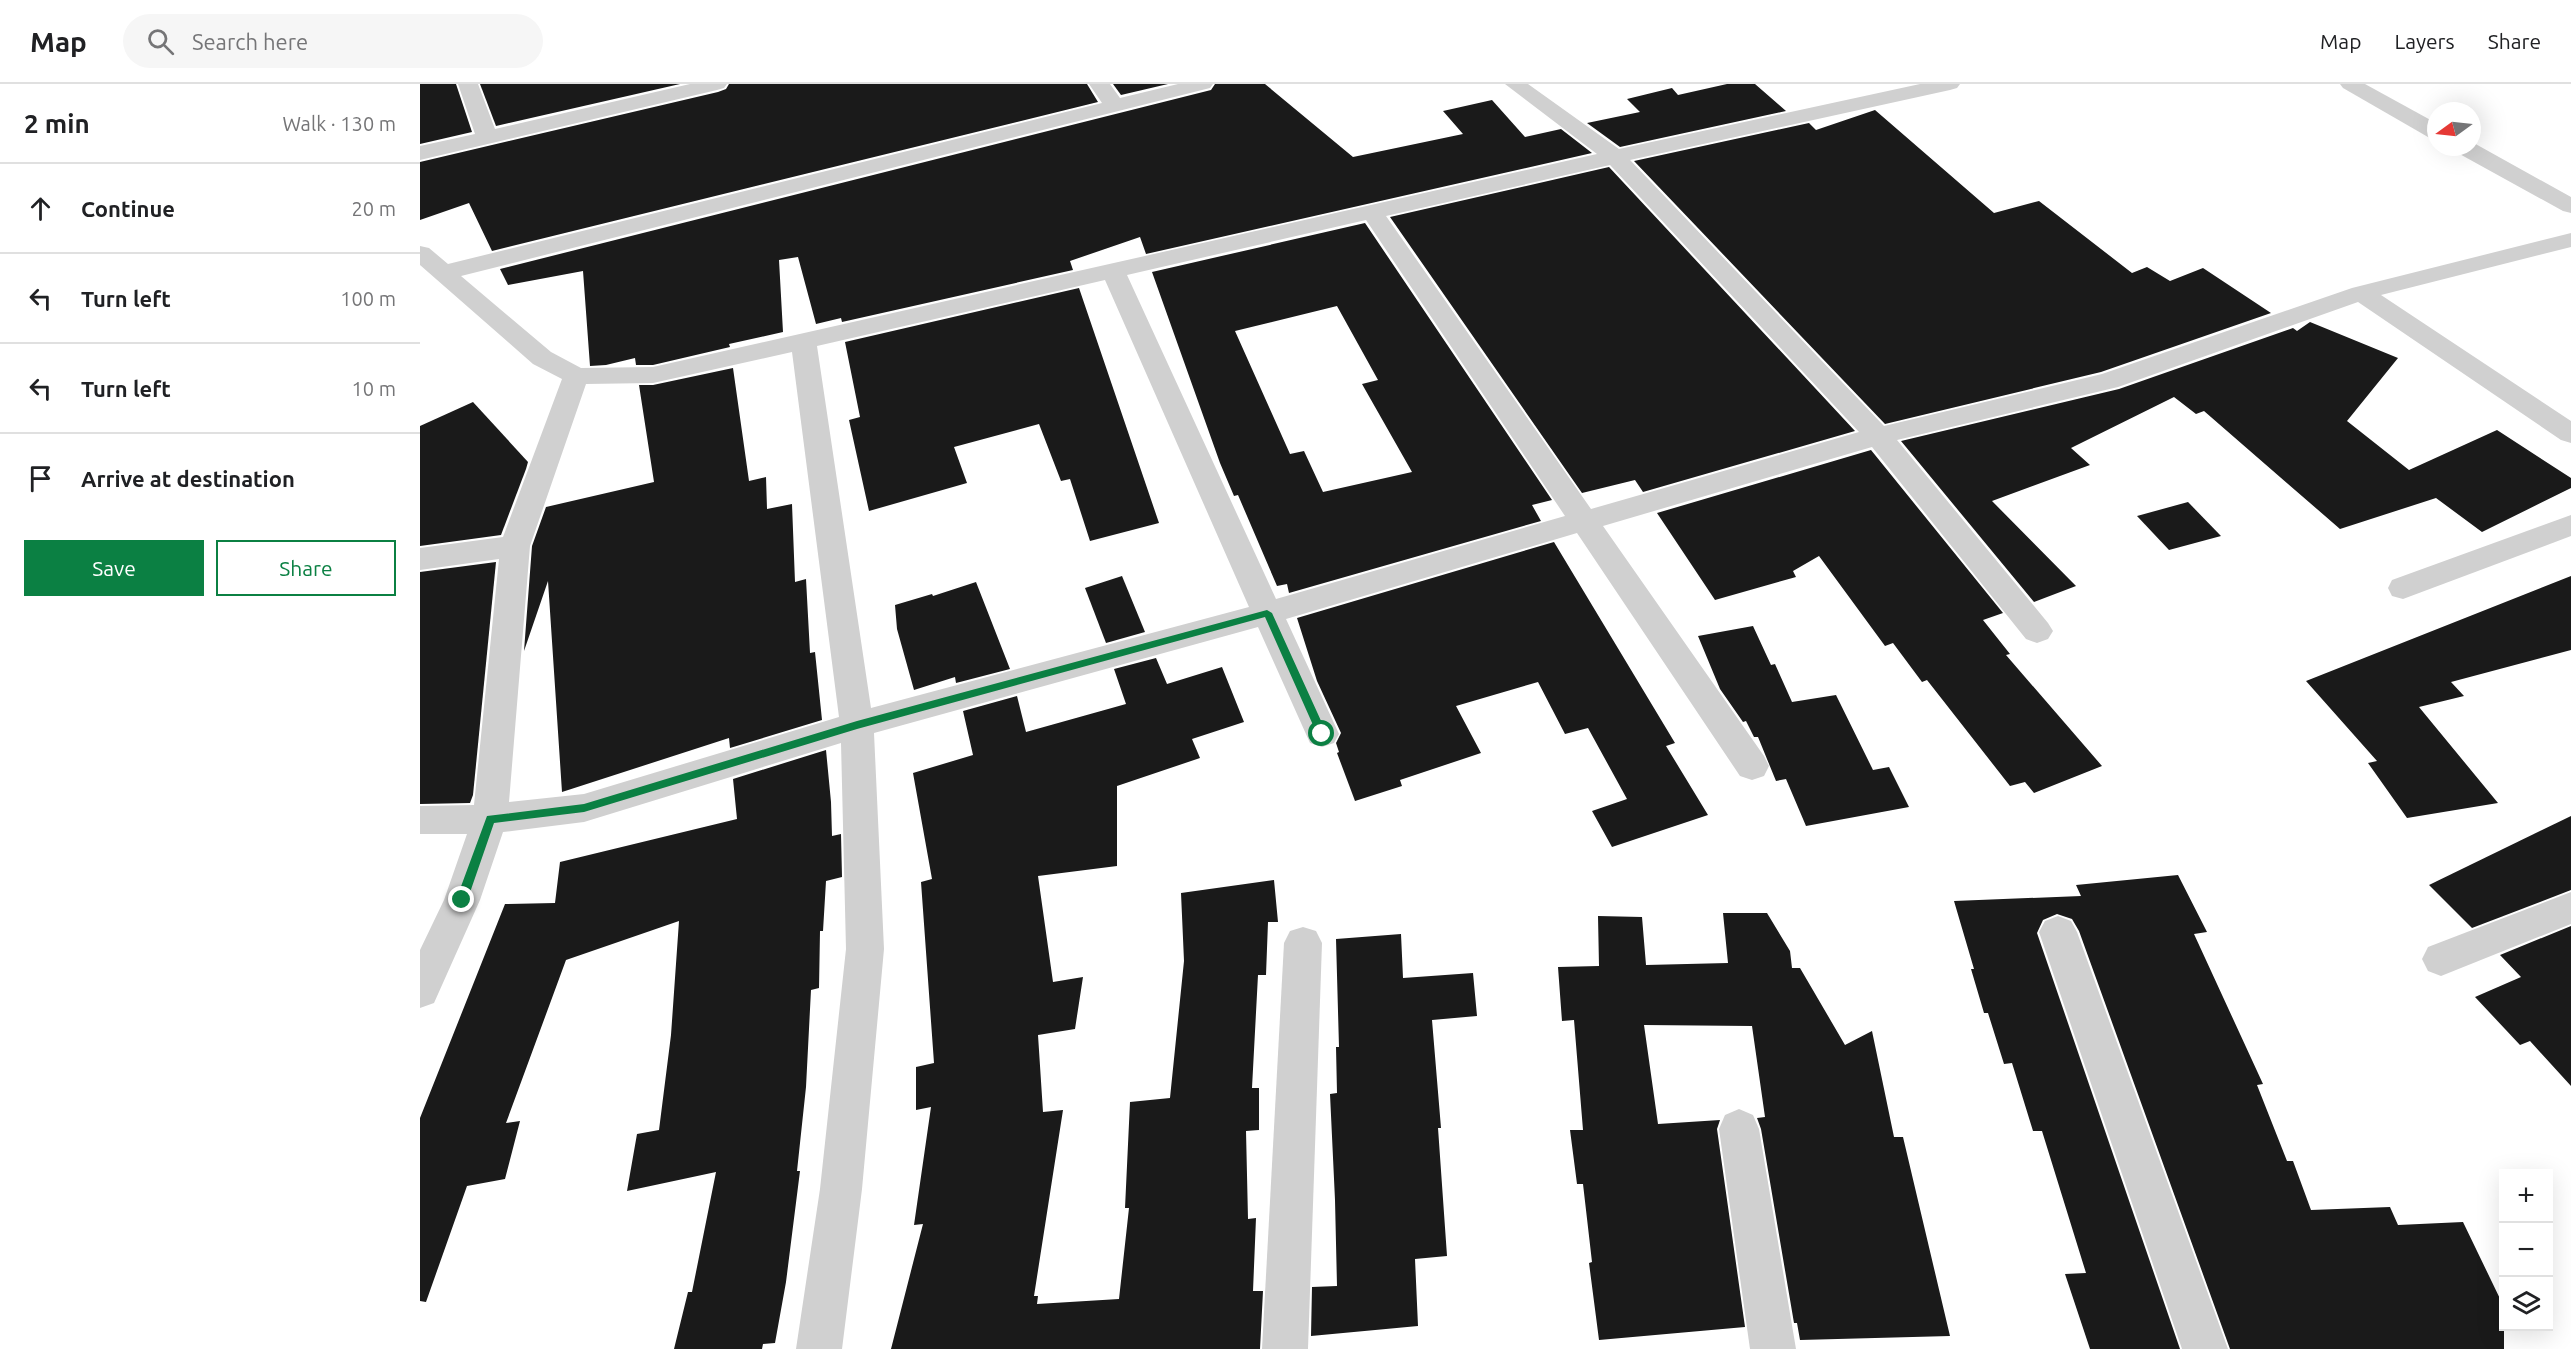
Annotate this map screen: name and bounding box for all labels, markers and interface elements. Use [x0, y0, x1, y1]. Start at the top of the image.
search box [123, 14, 543, 68]
icon: search [144, 25, 177, 58]
text: Map [30, 26, 87, 57]
text: Search here [192, 29, 308, 54]
text: Map [2320, 29, 2361, 53]
text: Layers [2394, 29, 2455, 53]
text: Share [2488, 29, 2541, 53]
north arrow [2427, 102, 2481, 156]
text: 2 min [24, 109, 90, 138]
text: Walk · 130 m [283, 112, 396, 135]
icon: ahead [24, 192, 57, 225]
text: Continue [81, 196, 175, 221]
text: 20 m [352, 197, 396, 220]
icon: left [24, 282, 57, 315]
text: Turn left [81, 286, 171, 311]
text: 100 m [340, 287, 396, 310]
icon: left [24, 372, 57, 405]
text: Turn left [81, 376, 171, 401]
text: 10 m [352, 377, 396, 400]
icon: arrive [24, 462, 57, 495]
text: Arrive at destination [81, 466, 295, 491]
button: Save [24, 540, 204, 596]
button: Share [216, 540, 396, 596]
route start [1308, 720, 1334, 746]
route end [448, 886, 474, 912]
map controls [2499, 1169, 2553, 1331]
button: + [2499, 1169, 2553, 1223]
button: − [2499, 1223, 2553, 1277]
button: layers [2499, 1277, 2553, 1331]

